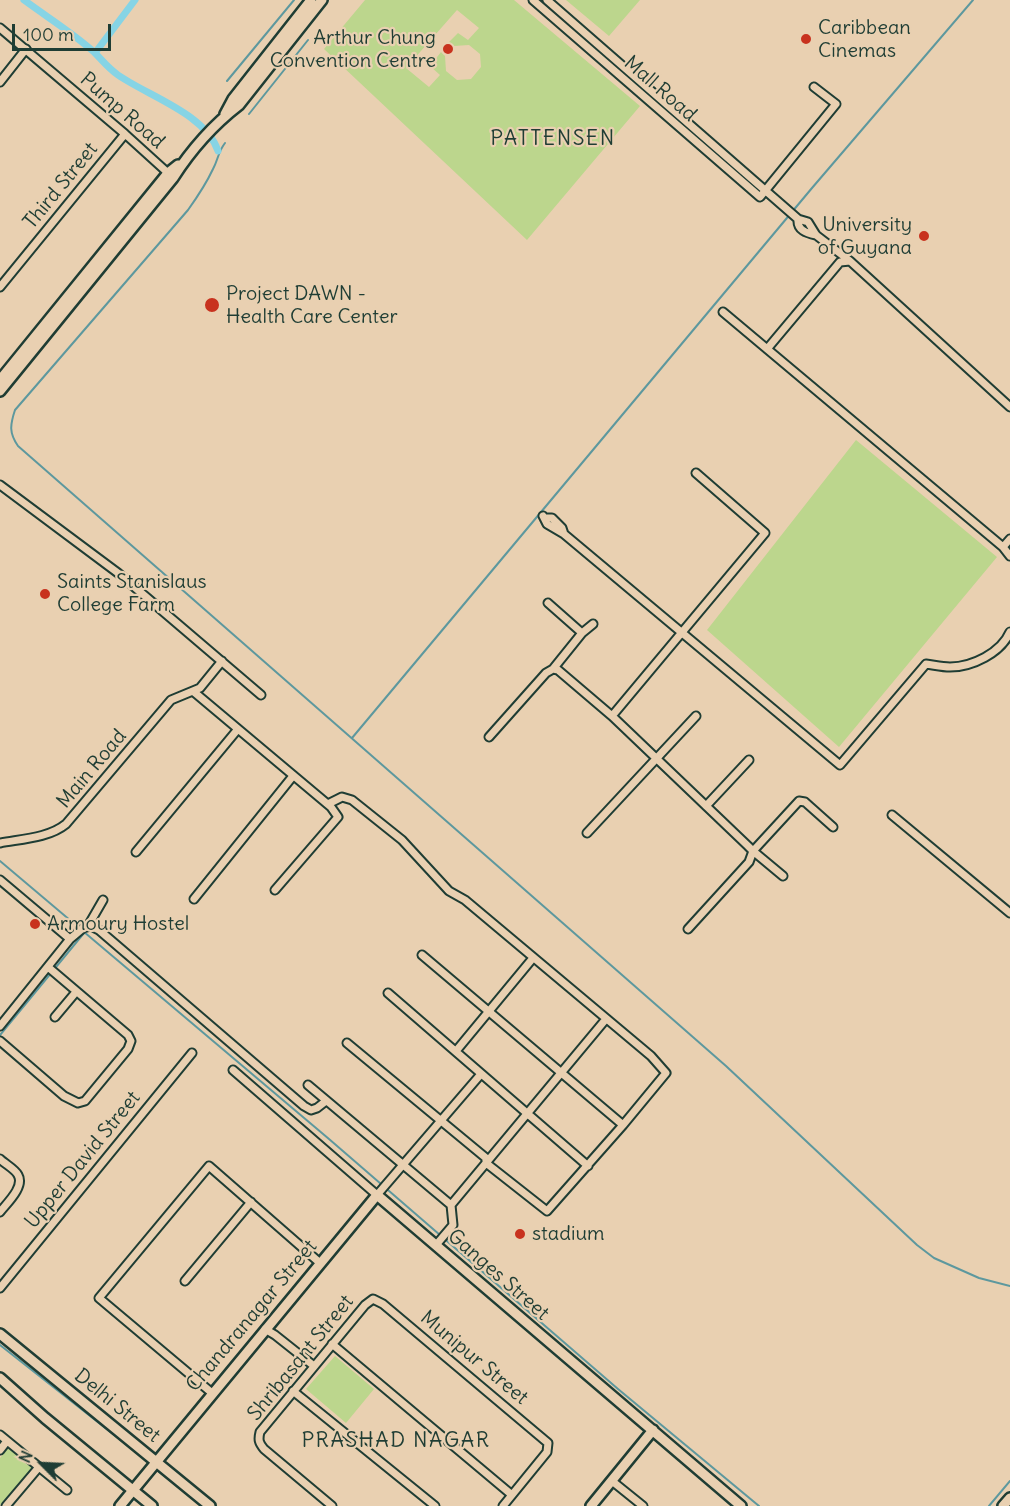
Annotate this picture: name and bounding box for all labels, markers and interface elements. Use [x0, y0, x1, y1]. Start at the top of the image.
scale bar [15, 12, 114, 50]
place label: Caribbean Cinemas [818, 16, 911, 63]
text: 100 m [23, 23, 74, 46]
place label: Arthur Chung Convention Centre [270, 26, 436, 73]
marker: Caribbean Cinemas [799, 32, 813, 46]
marker: Arthur Chung Convention Centre [441, 42, 455, 56]
street label: Mall Road [619, 51, 701, 127]
street label: Pump Road [75, 68, 169, 154]
district label: PATTENSEN [490, 126, 616, 152]
street label: Third Street [19, 138, 103, 234]
place label: University of Guyana [818, 213, 912, 260]
marker: University of Guyana [917, 229, 931, 243]
place label: Project DAWN - Health Care Center [226, 282, 398, 329]
marker: Project DAWN - Health Care Center [203, 296, 221, 314]
place label: Saints Stanislaus College Farm [57, 570, 207, 617]
marker: Saints Stanislaus College Farm [38, 587, 52, 601]
street label: Main Road [52, 725, 132, 813]
place label: Armoury Hostel [47, 912, 189, 936]
marker: Armoury Hostel [28, 917, 42, 931]
street label: Upper David Street [20, 1087, 146, 1233]
place label: stadium [532, 1222, 605, 1246]
street label: Ganges Street [442, 1224, 554, 1326]
marker: stadium [513, 1227, 527, 1241]
street label: Chandranagar Street [182, 1235, 322, 1397]
street label: Shribasant Street [243, 1290, 359, 1426]
street label: Munipur Street [415, 1306, 533, 1410]
street label: Delhi Street [69, 1364, 165, 1448]
district label: PRASHAD NAGAR [301, 1428, 491, 1454]
north arrow [12, 1434, 72, 1494]
text: N [14, 1448, 37, 1466]

